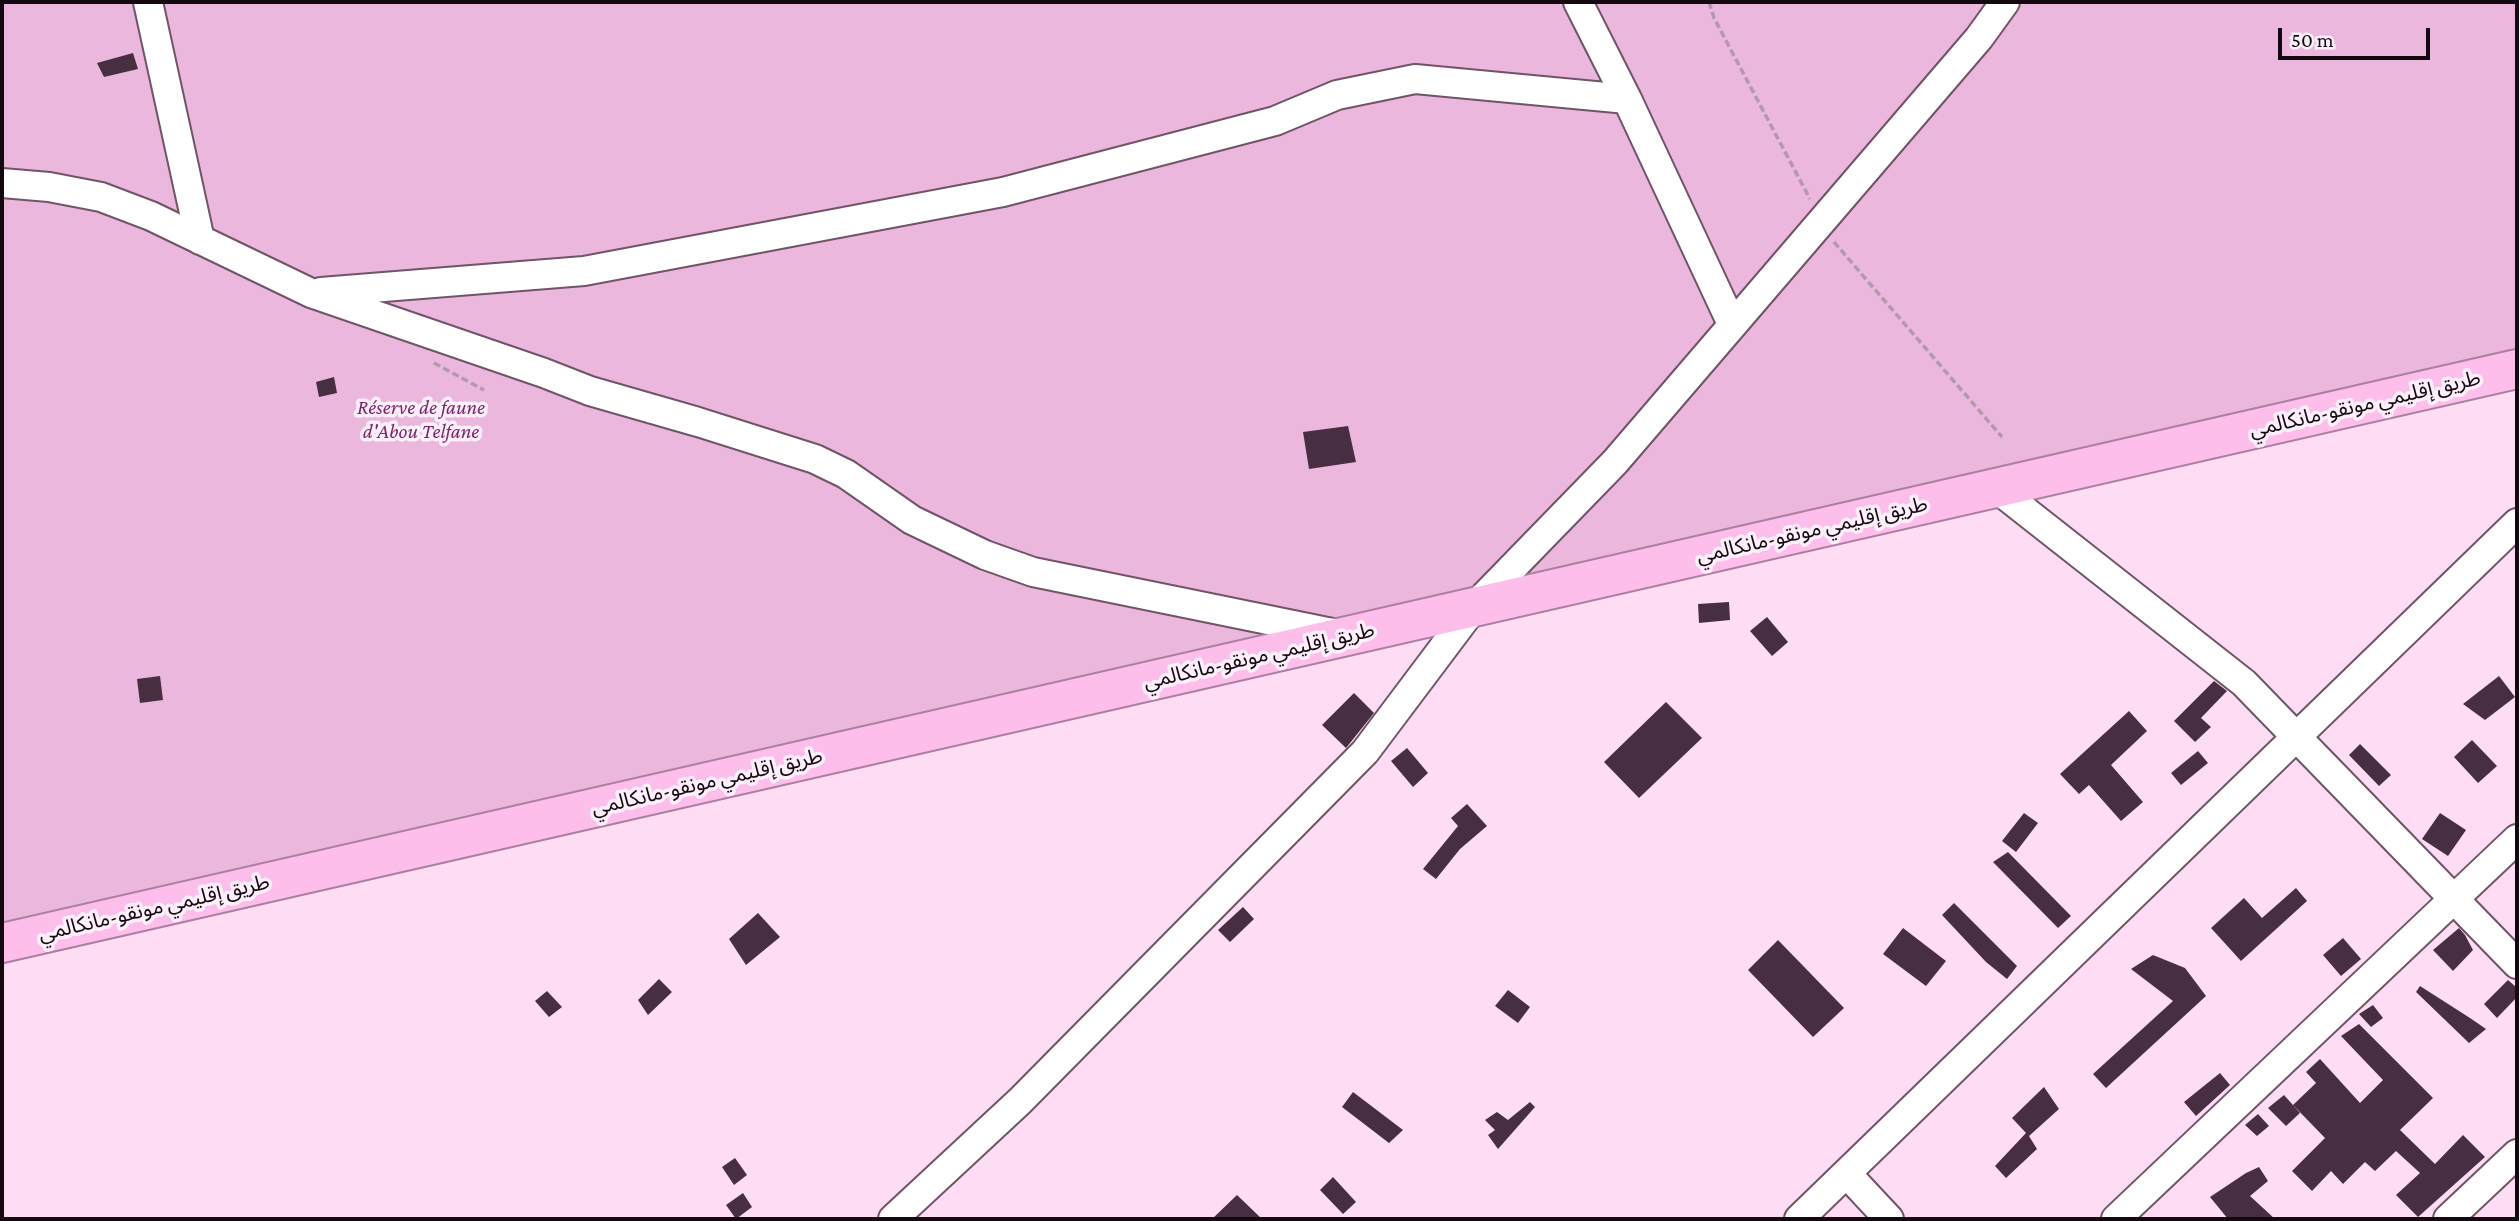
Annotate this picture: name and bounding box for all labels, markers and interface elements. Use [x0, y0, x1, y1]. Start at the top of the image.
scale bar [2281, 14, 2433, 58]
text: 50 m [2291, 28, 2334, 52]
street label: طريق إقليمي مونقو-مانكالمي [2247, 365, 2483, 443]
park label: Réserve de faune d'Abou Telfane [357, 395, 485, 445]
street label: طريق إقليمي مونقو-مانكالمي [1694, 491, 1930, 569]
street label: طريق إقليمي مونقو-مانكالمي [1141, 617, 1377, 695]
street label: طريق إقليمي مونقو-مانكالمي [589, 743, 825, 821]
street label: طريق إقليمي مونقو-مانكالمي [36, 869, 272, 947]

